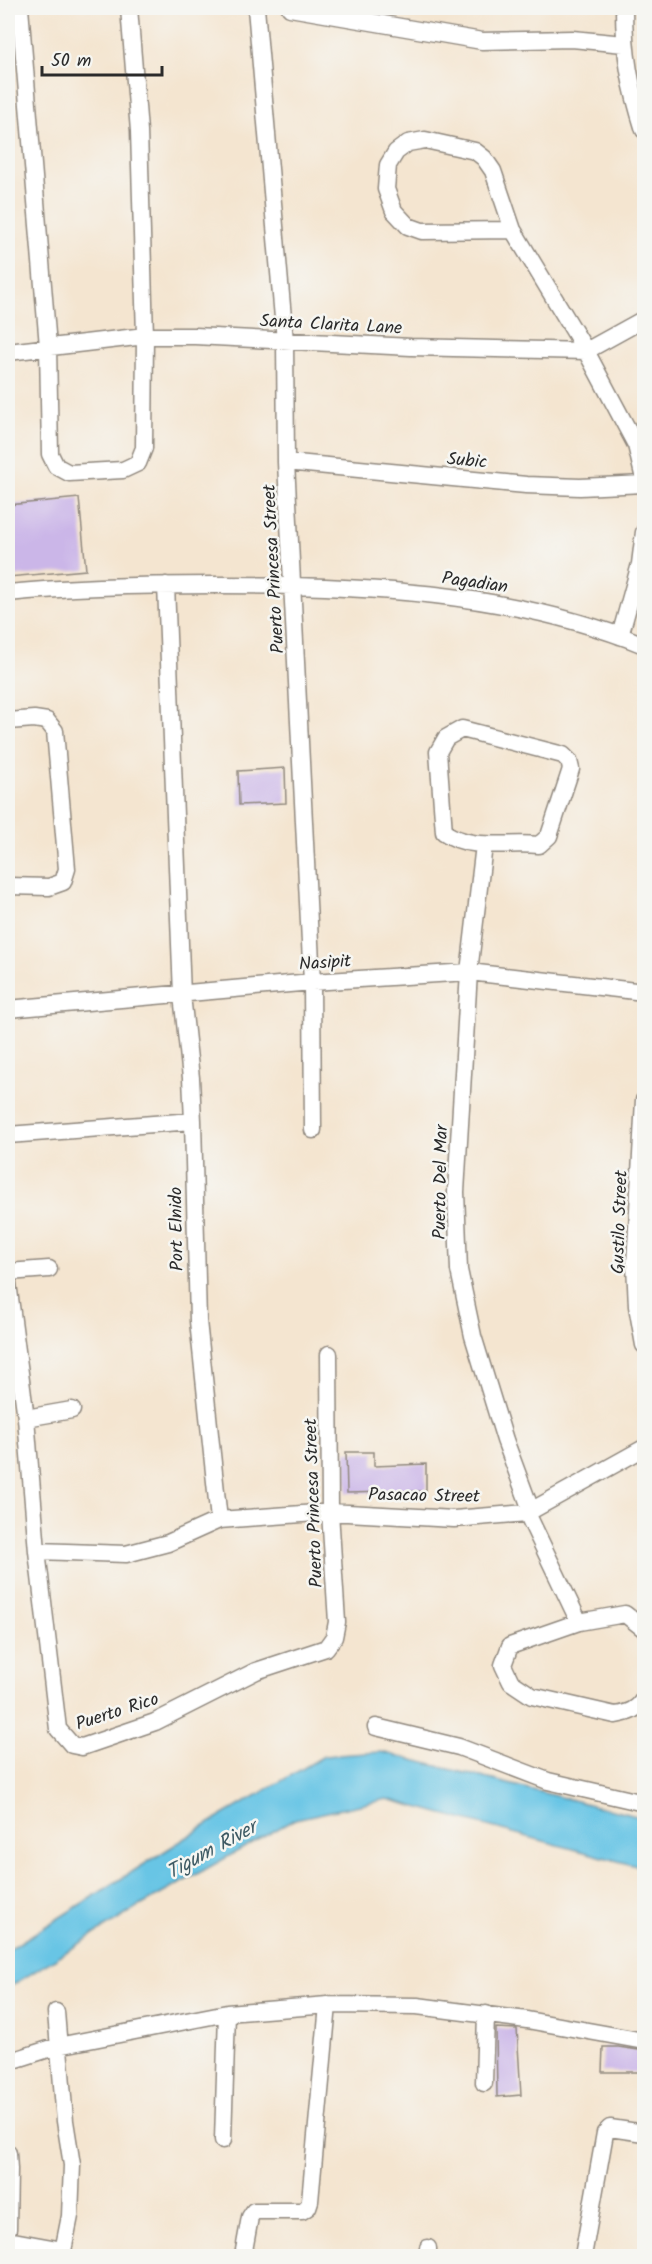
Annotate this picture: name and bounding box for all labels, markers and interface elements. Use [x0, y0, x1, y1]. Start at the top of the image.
scale bar [42, 39, 162, 77]
text: 50 m [51, 47, 91, 76]
street label: Santa Clarita Lane [259, 307, 403, 344]
street label: Subic [446, 445, 488, 478]
street label: Puerto Princesa Street [256, 482, 293, 654]
street label: Pagadian [440, 564, 510, 602]
street label: Nasipit [298, 947, 353, 980]
street label: Puerto Del Mar [426, 1123, 457, 1240]
street label: Gustilo Street [604, 1169, 637, 1275]
street label: Port Elnido [162, 1187, 193, 1271]
street label: Puerto Princesa Street [297, 1417, 332, 1588]
street label: Pasacao Street [368, 1481, 481, 1512]
street label: Puerto Rico [72, 1685, 163, 1739]
water label: Tigum River [161, 1811, 267, 1889]

